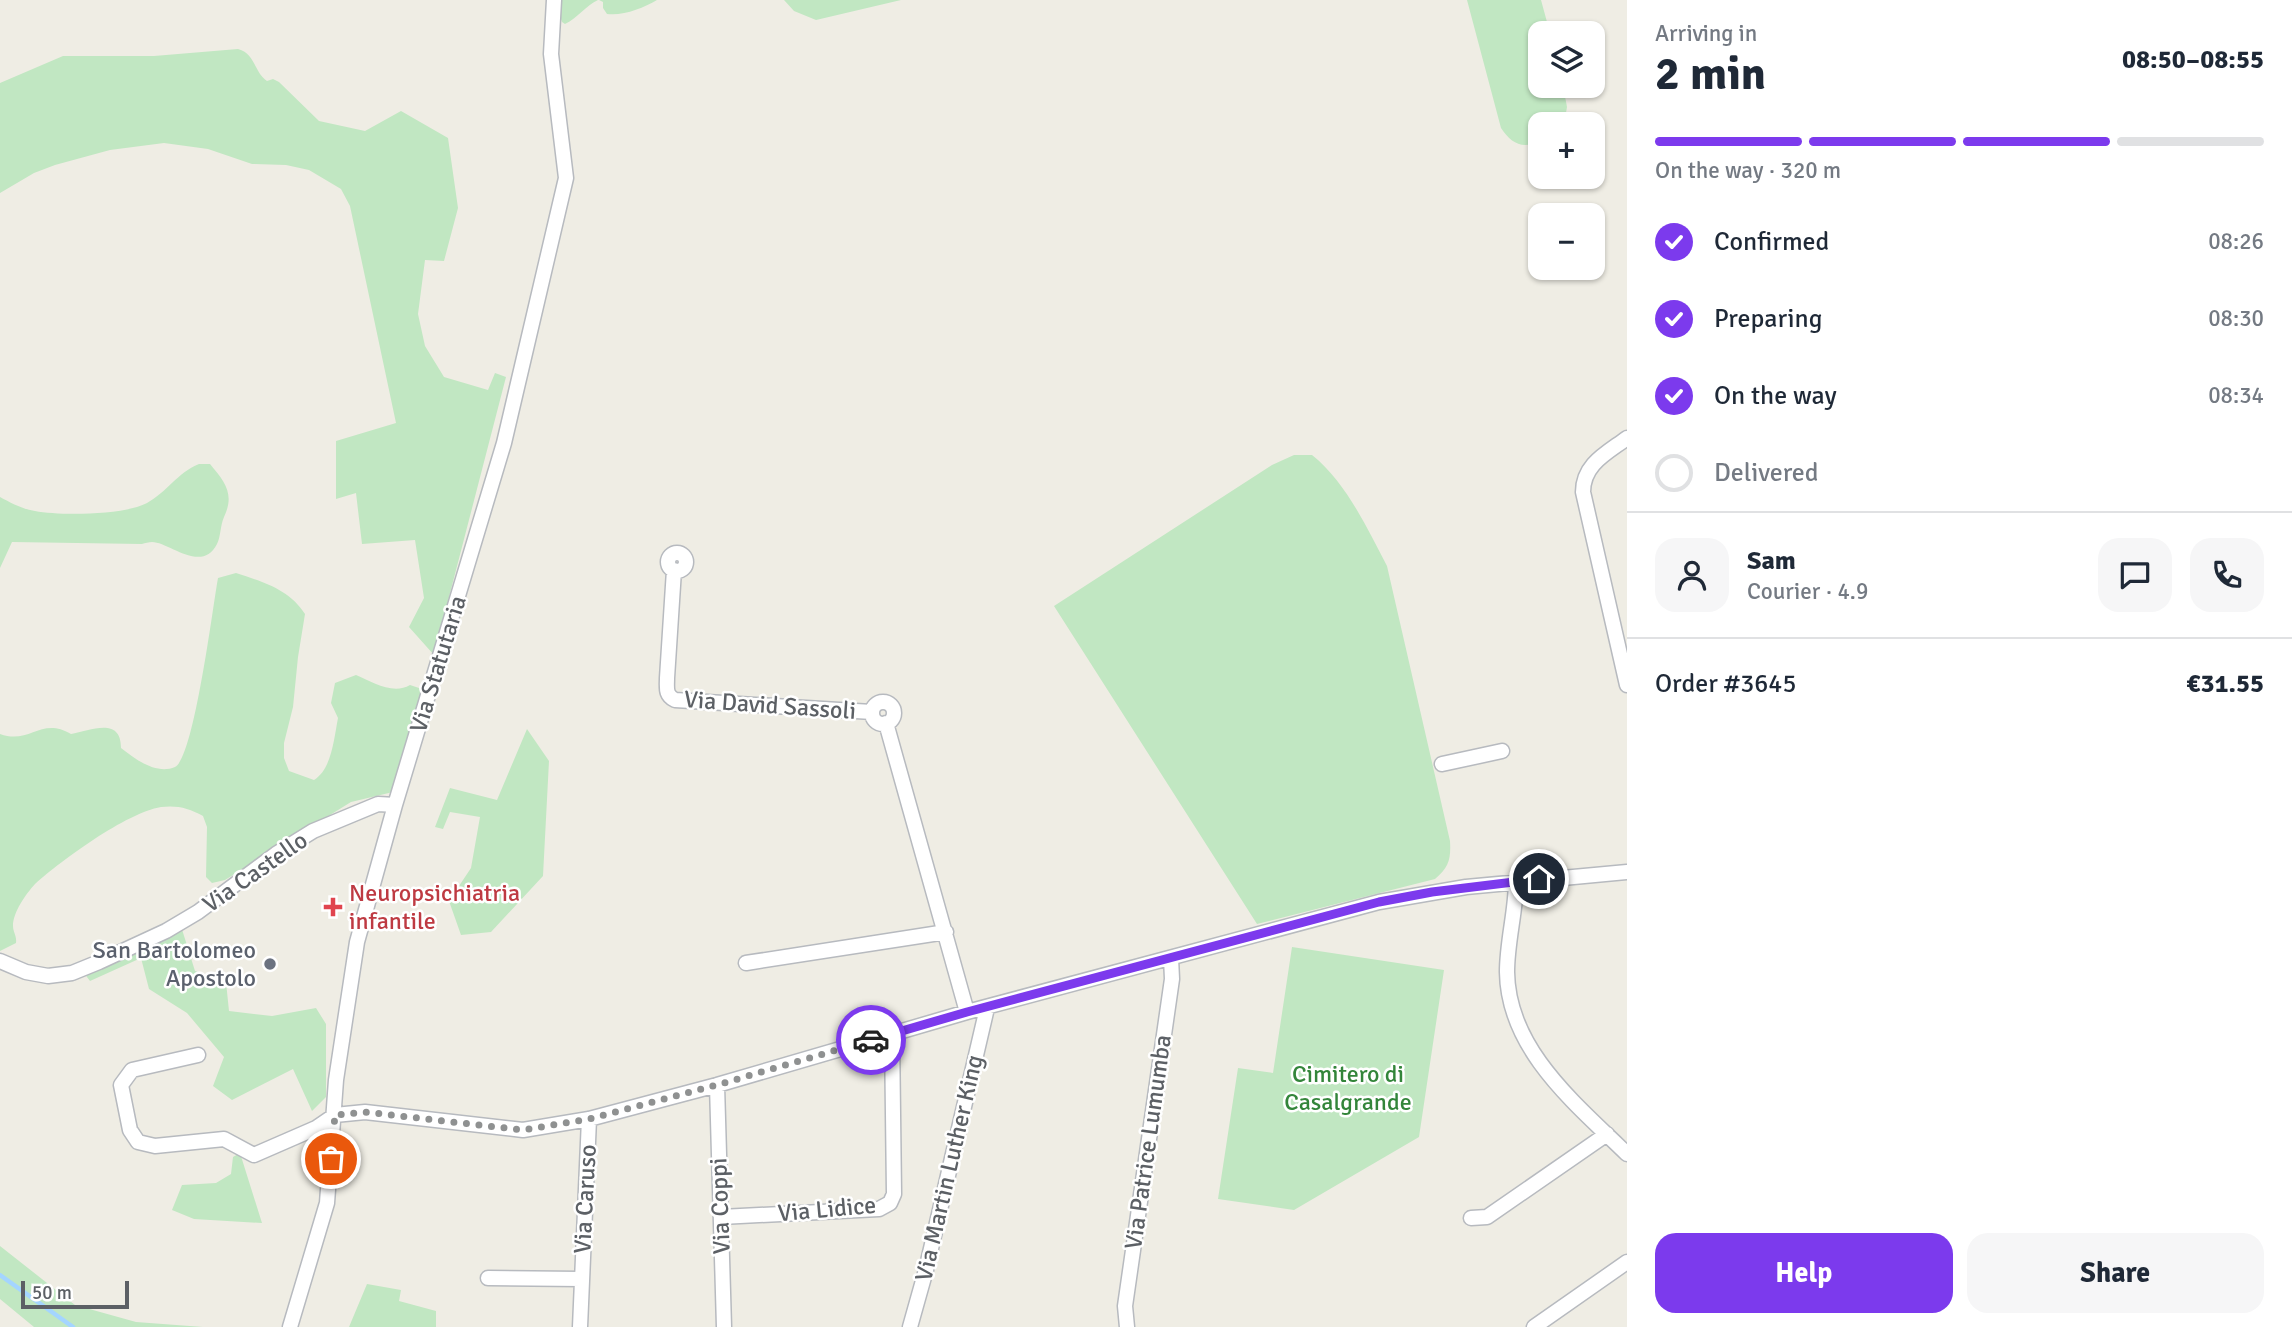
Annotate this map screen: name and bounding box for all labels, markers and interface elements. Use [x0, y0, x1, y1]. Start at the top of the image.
text: Arriving in [1655, 19, 1757, 48]
map controls [1528, 21, 1605, 280]
button: layers [1528, 21, 1605, 98]
text: 08:50–08:55 [2122, 44, 2264, 76]
text: 2 min [1655, 46, 1766, 102]
button: + [1528, 112, 1605, 189]
text: On the way · 320 m [1655, 156, 1841, 185]
button: − [1528, 203, 1605, 280]
icon: check [1655, 223, 1693, 261]
text: Confirmed [1714, 226, 1829, 258]
text: 08:26 [2208, 227, 2264, 256]
icon: check [1655, 300, 1693, 338]
text: Preparing [1714, 303, 1822, 335]
text: 08:30 [2208, 304, 2264, 333]
icon: check [1655, 377, 1693, 415]
text: On the way [1714, 380, 1837, 412]
text: 08:34 [2208, 381, 2264, 410]
text: Delivered [1714, 457, 1819, 489]
button: person [1655, 538, 1729, 612]
button: chat [2098, 538, 2172, 612]
button: phone [2190, 538, 2264, 612]
text: Sam [1747, 545, 1796, 577]
text: Courier · 4.9 [1747, 577, 1868, 606]
street label: Via Statutaria [403, 592, 473, 736]
text: Order #3645 [1655, 668, 1796, 700]
text: €31.55 [2186, 668, 2264, 700]
street label: Via David Sassoli [683, 684, 857, 726]
street label: Via Castello [197, 825, 313, 919]
pin [1509, 849, 1569, 909]
icon: home [1520, 860, 1558, 898]
place label: Neuropsichiatria infantile [349, 878, 520, 936]
marker: Neuropsichiatria infantile [323, 897, 343, 917]
place label: San Bartolomeo Apostolo [93, 935, 256, 993]
marker: San Bartolomeo Apostolo [262, 956, 278, 972]
courier [836, 1005, 906, 1075]
icon: car [852, 1021, 890, 1059]
street label: Via Patrice Lumumba [1118, 1033, 1178, 1251]
street label: Via Martin Luther King [908, 1052, 990, 1284]
park label: Cimitero di Casalgrande [1284, 1059, 1412, 1117]
pin [301, 1129, 361, 1189]
icon: bag [312, 1140, 350, 1178]
street label: Via Caruso [567, 1144, 603, 1254]
street label: Via Coppi [703, 1157, 737, 1255]
street label: Via Lidice [777, 1190, 877, 1228]
button: Help [1655, 1233, 1953, 1313]
button: Share [1967, 1233, 2264, 1313]
scale bar [21, 1278, 130, 1310]
text: 50 m [32, 1281, 72, 1305]

